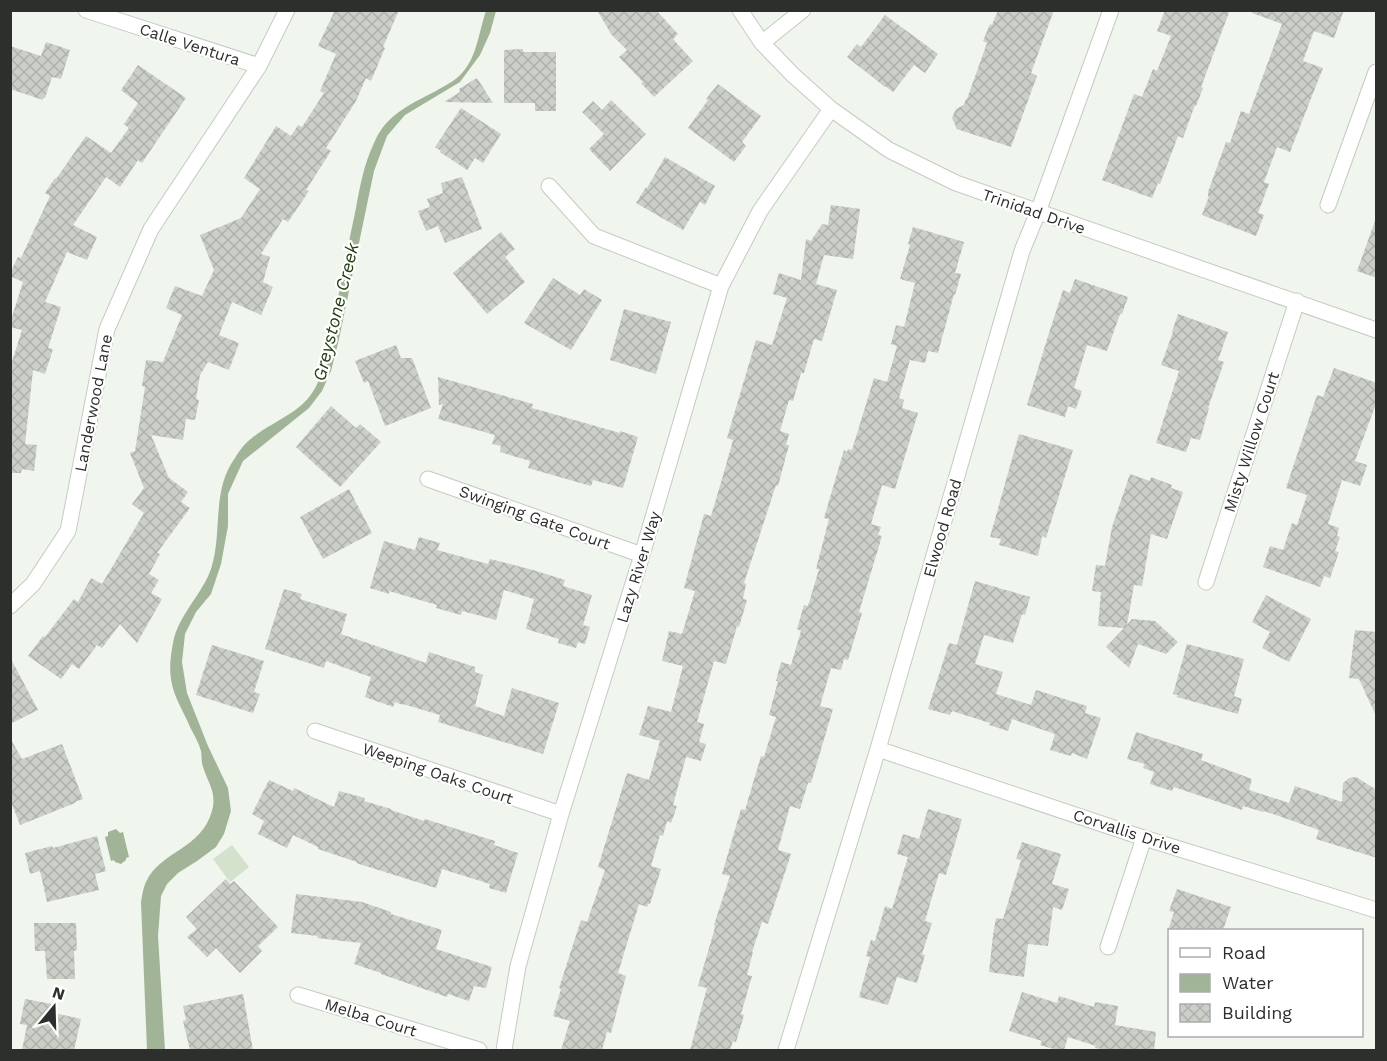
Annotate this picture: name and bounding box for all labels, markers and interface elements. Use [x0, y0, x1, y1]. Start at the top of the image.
street label: Calle Ventura [137, 19, 243, 70]
street label: Trinidad Drive [980, 185, 1088, 238]
water label: Greystone Creek [308, 239, 363, 383]
street label: Landerwood Lane [71, 333, 116, 474]
street label: Misty Willow Court [1220, 369, 1283, 515]
street label: Elwood Road [919, 477, 966, 580]
street label: Swinging Gate Court [457, 481, 613, 554]
street label: Lazy River Way [612, 508, 665, 625]
street label: Weeping Oaks Court [360, 739, 516, 808]
street label: Corvallis Drive [1071, 805, 1183, 858]
legend [1168, 929, 1363, 1037]
text: Road [1222, 942, 1266, 963]
text: Water [1222, 972, 1274, 993]
north arrow [24, 977, 84, 1037]
text: N [50, 982, 67, 1004]
street label: Melba Court [323, 994, 419, 1041]
text: Building [1222, 1002, 1292, 1023]

